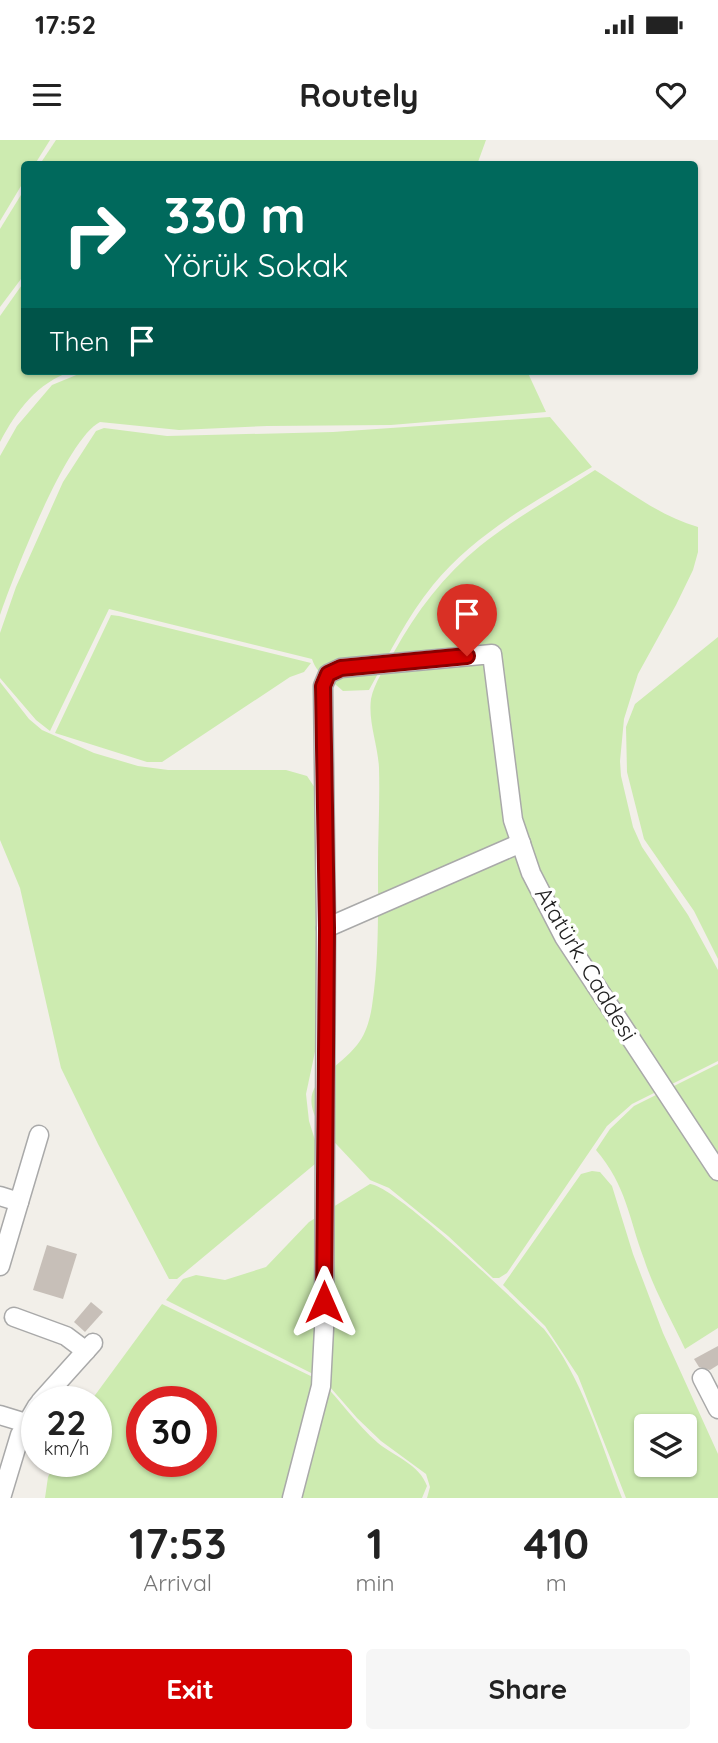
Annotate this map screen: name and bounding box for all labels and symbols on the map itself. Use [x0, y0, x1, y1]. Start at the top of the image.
pin [437, 584, 497, 656]
street label: Atatürk. Caddesi [529, 881, 644, 1046]
position arrow [287, 1265, 361, 1339]
speed limit sign: 30 [126, 1386, 217, 1477]

